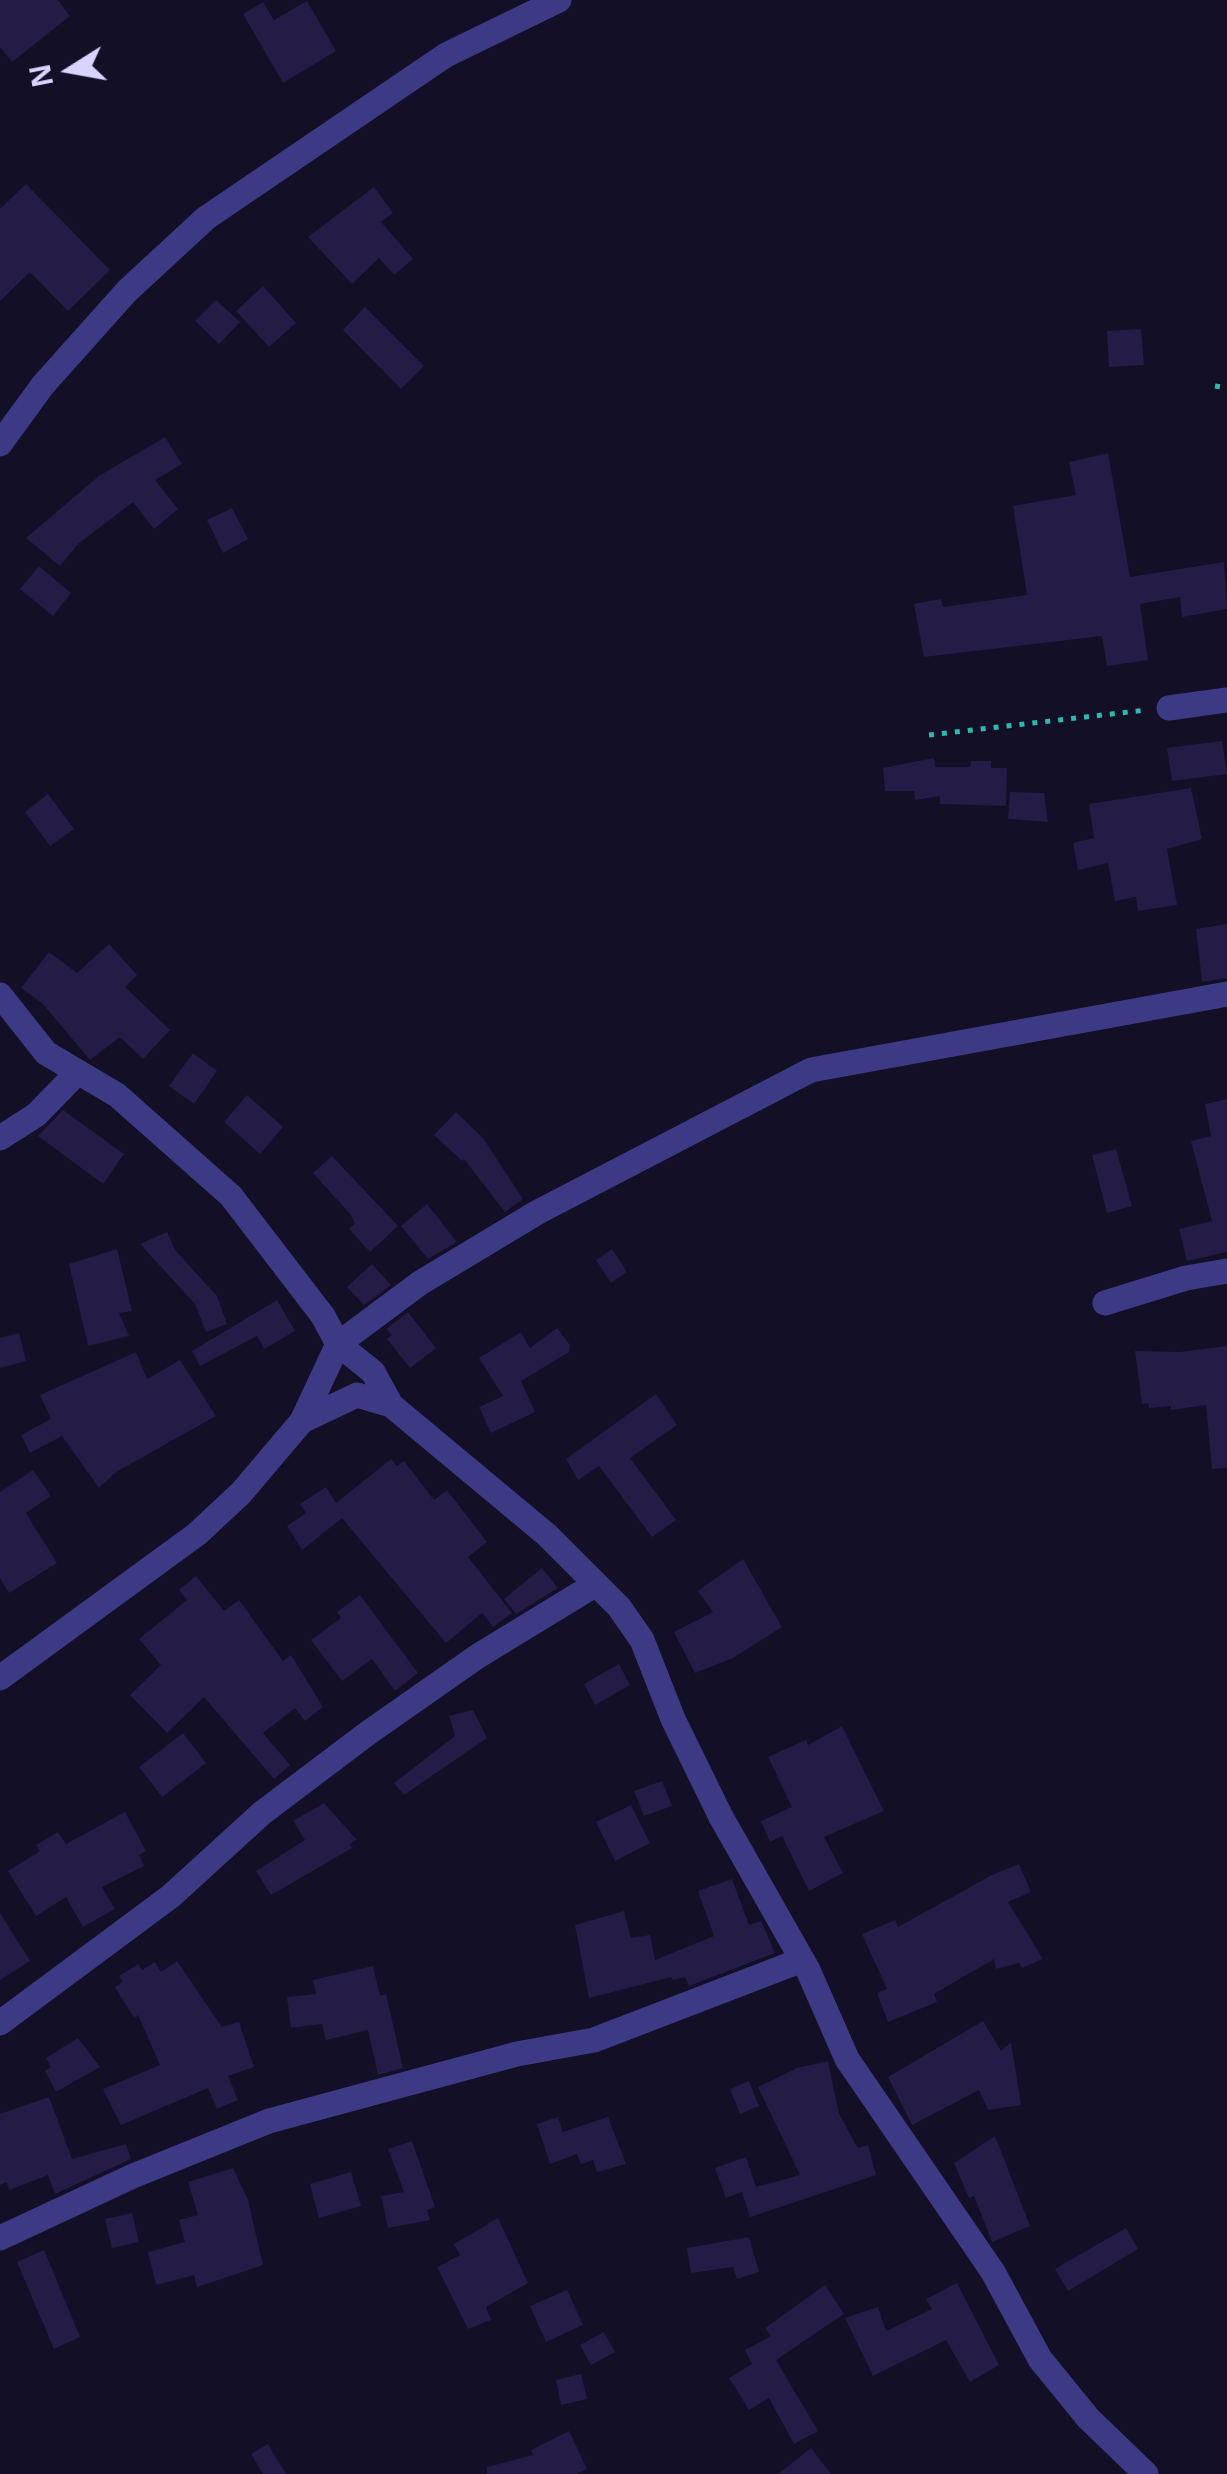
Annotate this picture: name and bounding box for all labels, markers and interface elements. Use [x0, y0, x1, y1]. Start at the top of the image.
north arrow [20, 20, 120, 120]
text: N [20, 61, 61, 91]

